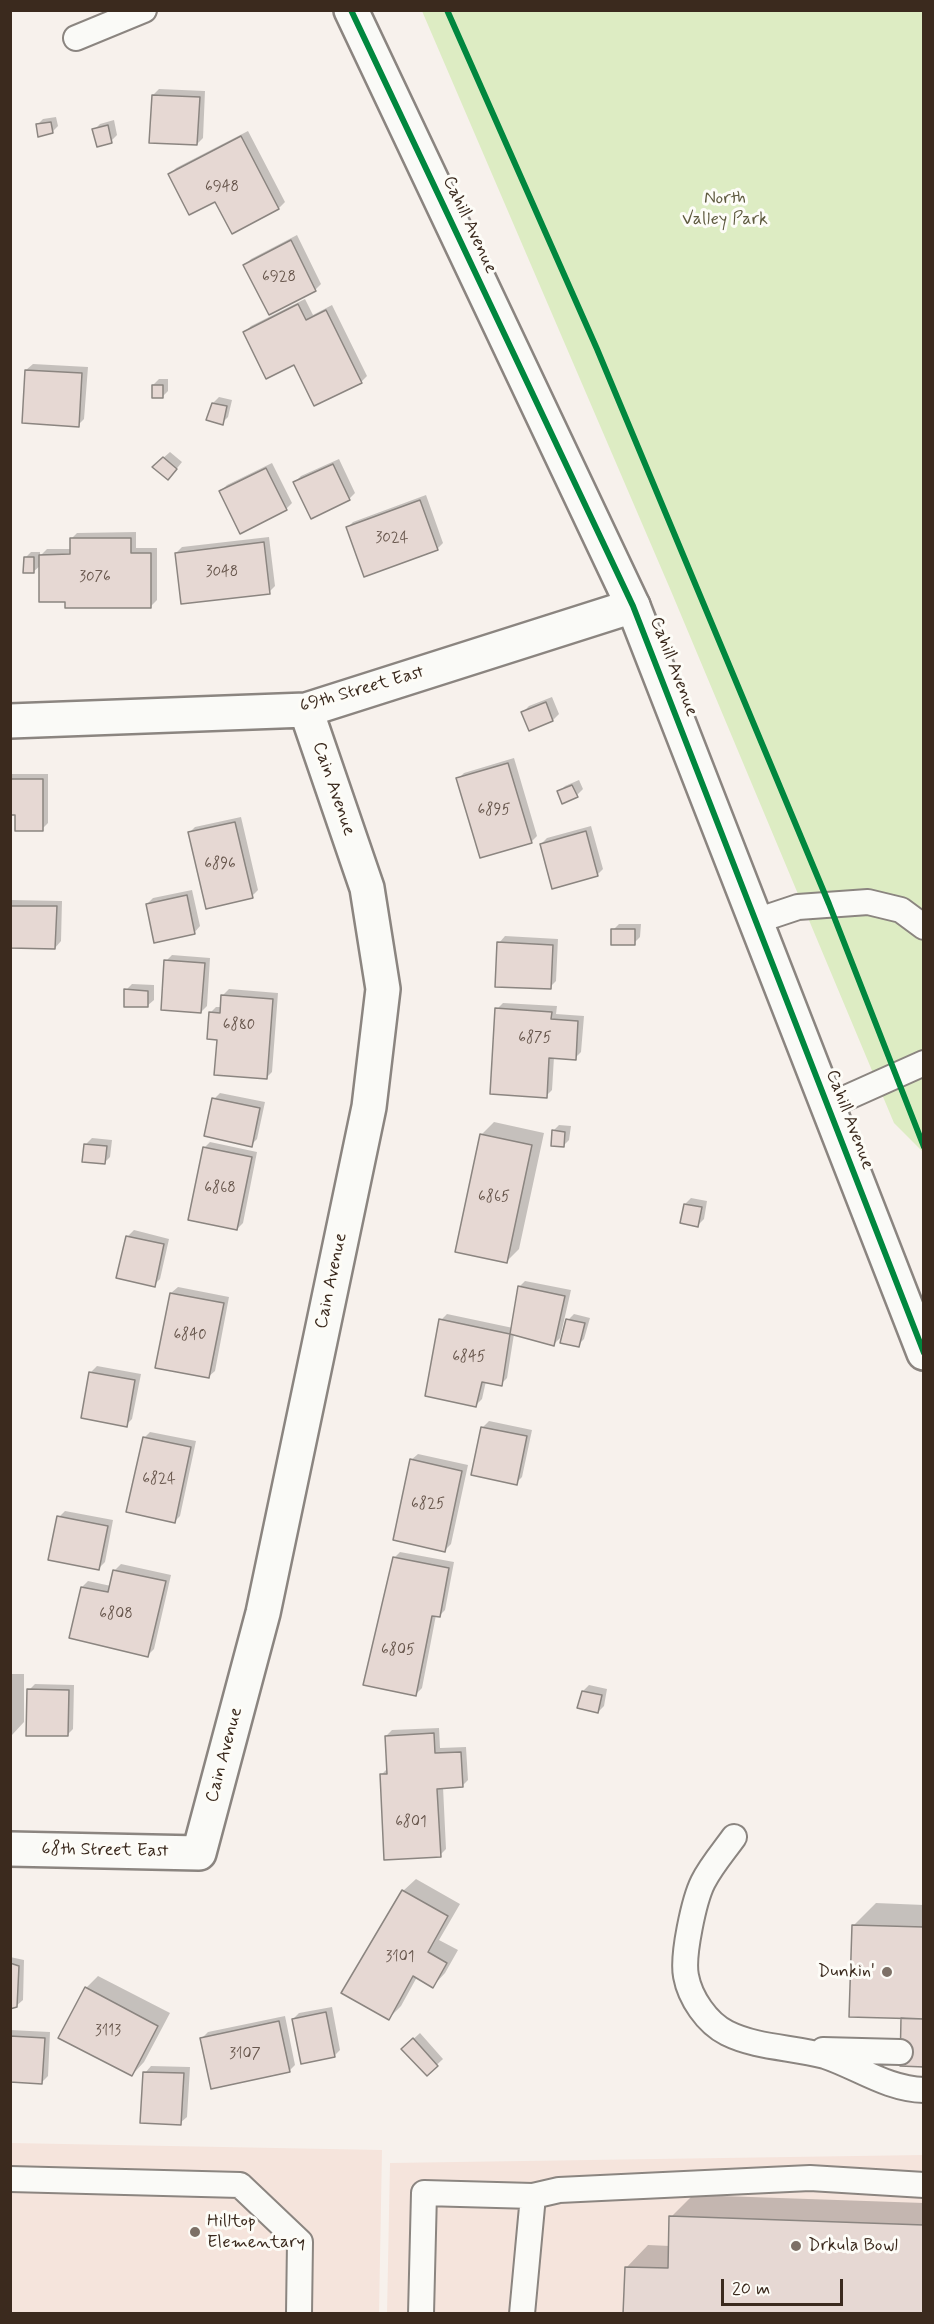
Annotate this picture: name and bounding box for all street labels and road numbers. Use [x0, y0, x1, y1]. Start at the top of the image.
street label: Cahill Avenue [437, 173, 501, 277]
street label: Cahill Avenue [644, 614, 702, 720]
street label: 69th Street East [297, 662, 427, 718]
street label: Cain Avenue [307, 739, 359, 839]
street label: Cahill Avenue [820, 1067, 878, 1173]
street label: Cain Avenue [311, 1231, 353, 1331]
street label: Cain Avenue [202, 1705, 248, 1805]
street label: 68th Street East [41, 1839, 169, 1863]

